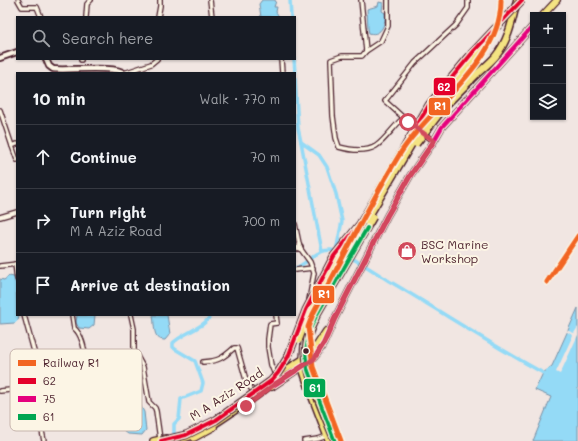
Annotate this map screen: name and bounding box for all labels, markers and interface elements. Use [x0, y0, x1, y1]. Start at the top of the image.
map controls [530, 12, 566, 120]
button: + [530, 12, 566, 48]
search box [16, 16, 296, 60]
icon: search [30, 27, 52, 49]
text: Search here [62, 28, 153, 48]
button: − [530, 48, 566, 84]
line badge: 62 [433, 77, 456, 96]
text: 62 [438, 79, 450, 94]
button: layers [530, 84, 566, 120]
text: 10 min [32, 87, 86, 109]
text: Walk · 770 m [199, 90, 280, 107]
line badge: R1 [428, 97, 451, 116]
text: R1 [434, 98, 446, 113]
route start [399, 113, 417, 131]
icon: ahead [32, 146, 54, 168]
text: Continue [70, 147, 137, 167]
text: 70 m [250, 148, 280, 165]
text: Turn right [70, 202, 147, 222]
icon: right [32, 210, 54, 232]
text: 700 m [242, 212, 280, 229]
text: M A Aziz Road [70, 222, 162, 239]
place label: BSC Marine Workshop [421, 236, 488, 266]
shop icon: BSC Marine Workshop [396, 240, 418, 262]
icon: arrive [32, 274, 54, 296]
text: Arrive at destination [70, 275, 230, 295]
line badge: R1 [312, 285, 335, 304]
text: R1 [318, 286, 330, 301]
unlabelled marker [301, 346, 311, 356]
legend [10, 349, 142, 431]
text: Railway R1 [43, 355, 100, 370]
street label: M A Aziz Road [186, 364, 266, 424]
text: 62 [43, 373, 56, 388]
line badge: 61 [303, 378, 326, 398]
text: 61 [309, 380, 321, 395]
text: 75 [43, 391, 56, 406]
route end [237, 397, 255, 415]
text: 61 [43, 409, 55, 424]

